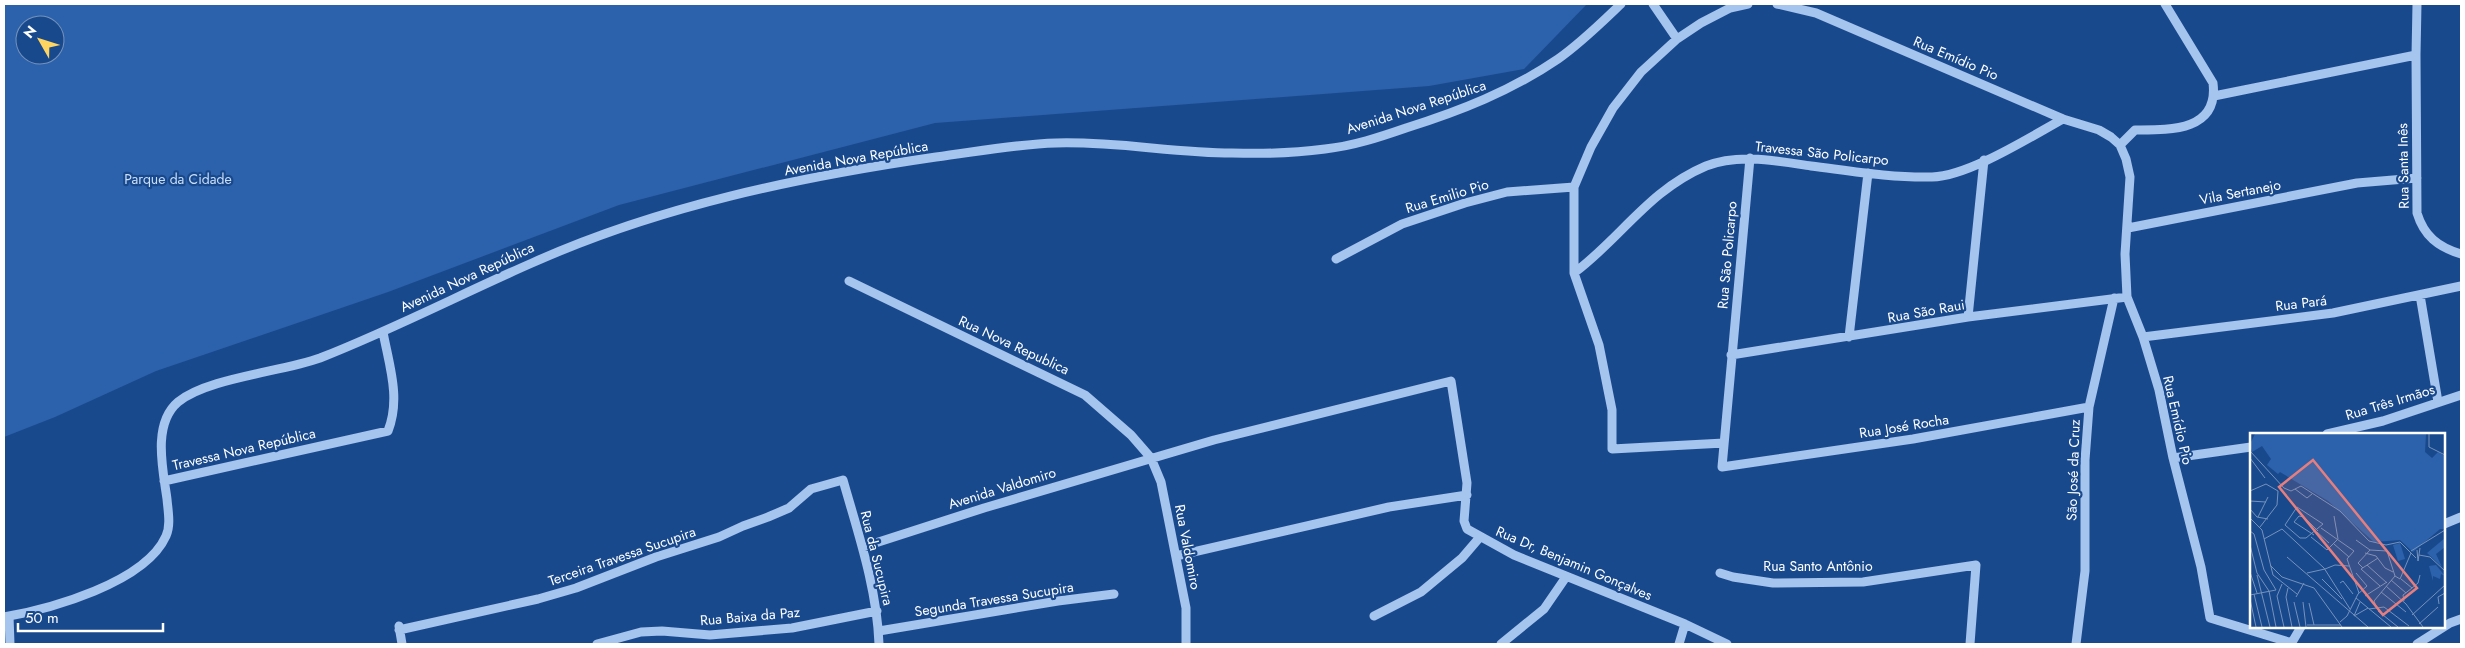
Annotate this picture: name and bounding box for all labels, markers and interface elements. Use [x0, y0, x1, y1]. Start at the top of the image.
north arrow [15, 15, 65, 65]
text: N [19, 21, 41, 42]
street label: Rua Emídio Pio [1910, 31, 2002, 85]
street label: Avenida Nova República [1344, 75, 1488, 139]
street label: Rua Santa Inês [2392, 123, 2414, 209]
street label: Avenida Nova República [783, 136, 929, 180]
street label: Travessa São Policarpo [1754, 136, 1890, 170]
park label: Parque da Cidade [124, 169, 232, 189]
street label: Rua Emilio Pio [1403, 174, 1491, 218]
street label: Vila Sertanejo [2198, 174, 2283, 210]
street label: Rua São Policarpo [1712, 200, 1742, 310]
street label: Avenida Nova República [397, 237, 537, 317]
street label: Rua Pará [2274, 290, 2328, 316]
street label: Rua São Raui [1886, 294, 1966, 328]
street label: Rua Nova Republica [955, 311, 1073, 379]
street label: Rua Emídio Pio [2158, 374, 2198, 467]
street label: Rua Três Irmãos [2343, 379, 2437, 425]
street label: Rua José Rocha [1858, 409, 1950, 443]
street label: São José da Cruz [2061, 418, 2085, 521]
street label: Travessa Nova República [170, 423, 318, 475]
inset map [2250, 433, 2445, 628]
street label: Avenida Valdomiro [946, 462, 1059, 514]
street label: Rua Valdomiro [1170, 503, 1206, 592]
street label: Rua da Sucupira [856, 508, 898, 608]
street label: Terceira Travessa Sucupira [546, 521, 698, 591]
street label: Rua Dr, Benjamin Gonçalves [1493, 521, 1656, 605]
street label: Rua Santo Antônio [1763, 556, 1873, 576]
street label: Segunda Travessa Sucupira [913, 577, 1075, 621]
scale bar [18, 600, 162, 632]
street label: Rua Baixa da Paz [699, 602, 801, 630]
text: 50 m [25, 607, 59, 629]

